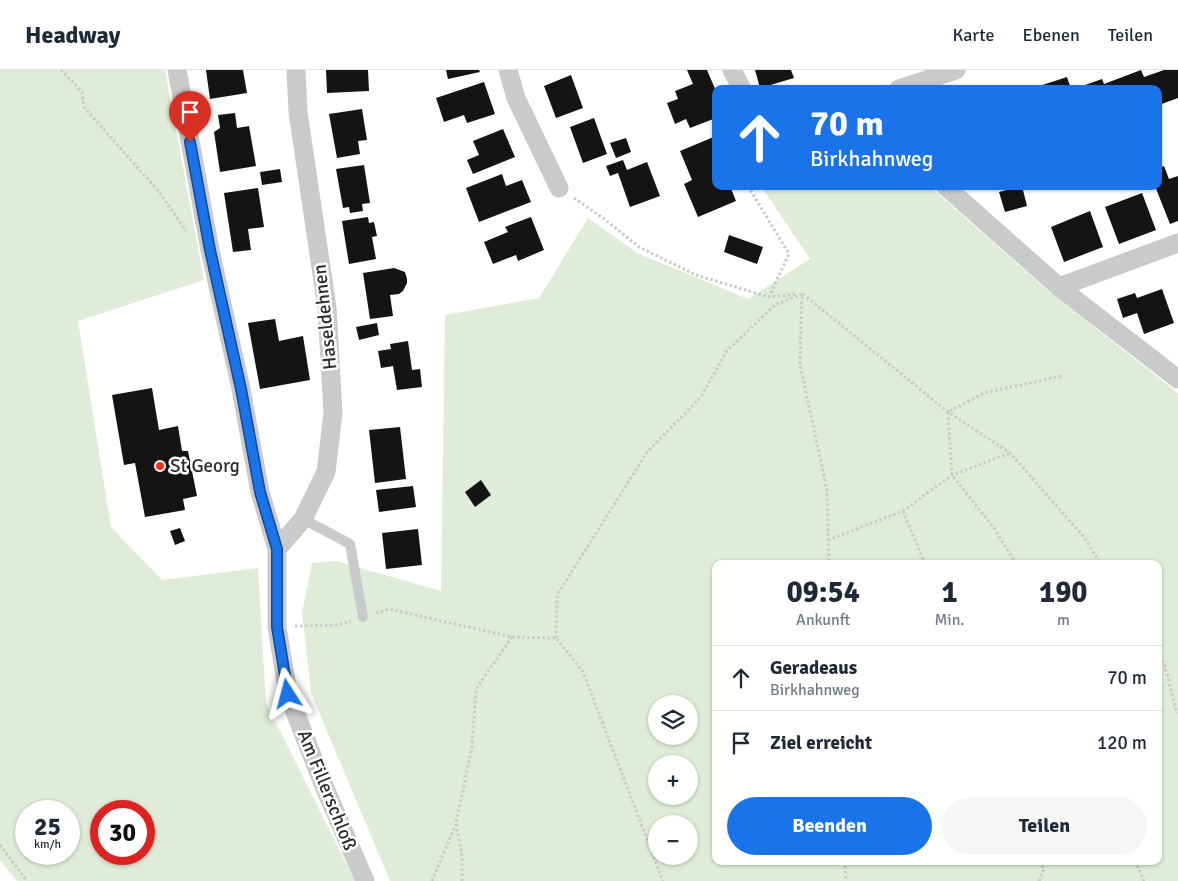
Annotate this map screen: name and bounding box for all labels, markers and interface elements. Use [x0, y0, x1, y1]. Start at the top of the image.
text: Headway [25, 20, 121, 50]
text: Karte [952, 24, 994, 46]
text: Ebenen [1022, 24, 1080, 46]
text: Teilen [1108, 24, 1153, 46]
pin [169, 91, 211, 142]
icon: arrive [176, 98, 204, 126]
text: 70 m [810, 102, 884, 145]
icon: ahead [727, 105, 792, 170]
text: Birkhahnweg [810, 145, 933, 172]
street label: Haseldehnen [308, 263, 342, 371]
place label: St Georg [170, 454, 240, 478]
marker: St Georg [154, 460, 166, 472]
text: 09:54 [786, 574, 860, 611]
text: 1 [941, 574, 958, 611]
text: 190 [1039, 574, 1088, 611]
text: Ankunft [796, 610, 850, 630]
text: Min. [934, 610, 965, 630]
text: m [1057, 610, 1070, 630]
text: Geradeaus [770, 656, 857, 680]
icon: ahead [727, 664, 755, 692]
text: 70 m [1107, 666, 1147, 690]
position arrow [261, 667, 313, 719]
text: Birkhahnweg [770, 680, 860, 700]
map controls [648, 695, 698, 865]
button: layers [648, 695, 698, 745]
street label: Am Fillerschloß [292, 726, 362, 854]
icon: arrive [727, 729, 755, 757]
text: Ziel erreicht [770, 731, 872, 755]
text: 120 m [1097, 731, 1147, 755]
button: + [648, 755, 698, 805]
button: Beenden [727, 797, 932, 855]
button: Teilen [942, 797, 1147, 855]
speed limit sign: 30 [90, 800, 155, 865]
text: 25 [34, 811, 61, 842]
button: − [648, 815, 698, 865]
text: km/h [34, 837, 61, 852]

